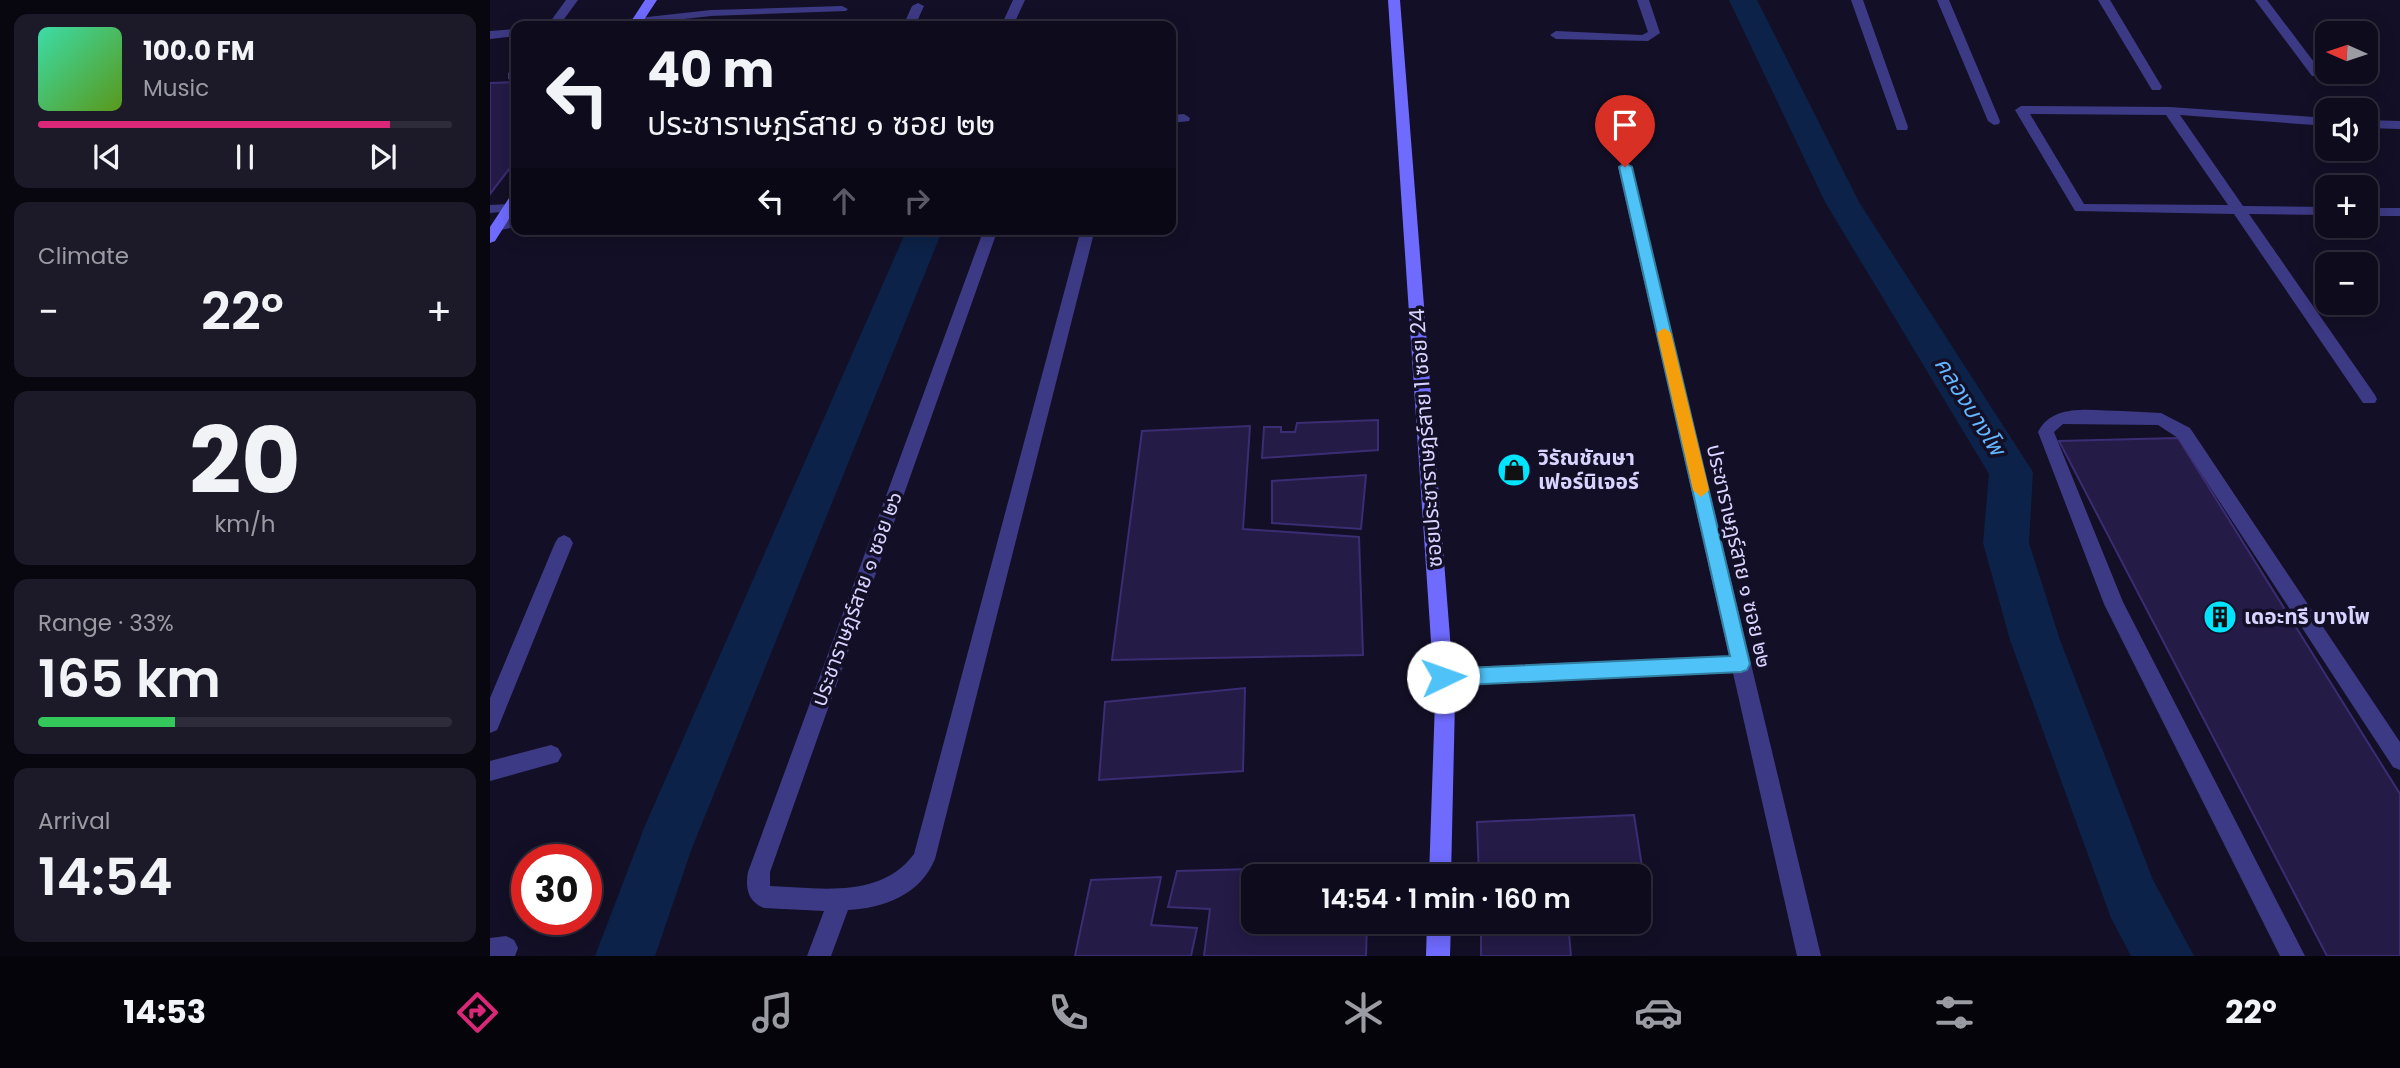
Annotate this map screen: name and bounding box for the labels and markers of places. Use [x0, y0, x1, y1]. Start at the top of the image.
pin [1595, 95, 1655, 167]
place label: วิรัณชัณษา เฟอร์นิเจอร์ [1537, 443, 1639, 496]
shop icon: วิรัณชัณษา เฟอร์นิเจอร์ [1495, 451, 1533, 489]
building icon: เดอะทรี บางโพ [2201, 598, 2239, 636]
place label: เดอะทรี บางโพ [2244, 602, 2370, 631]

